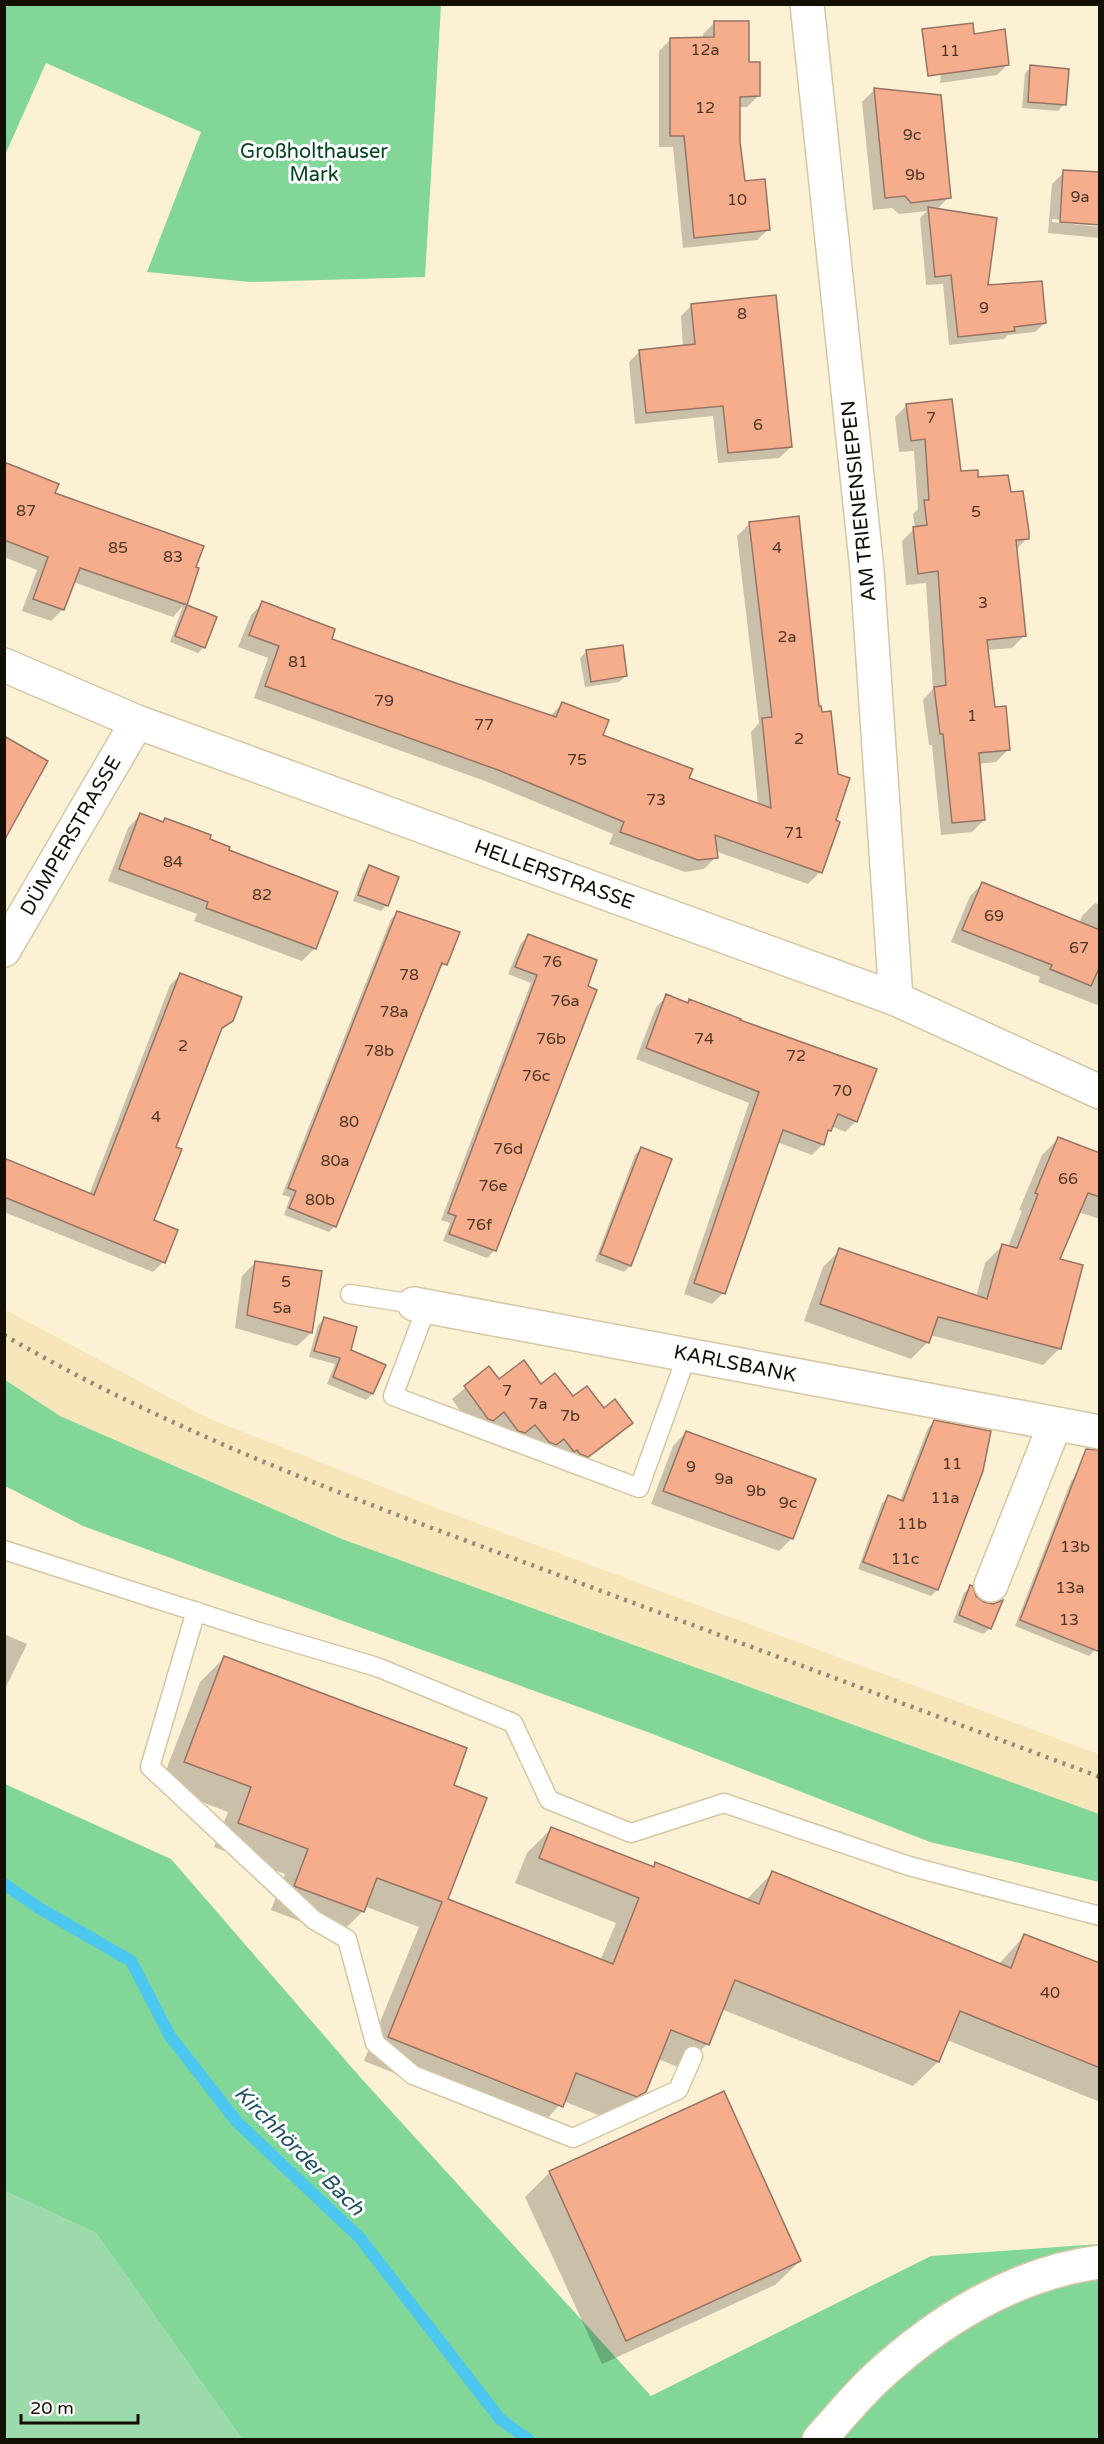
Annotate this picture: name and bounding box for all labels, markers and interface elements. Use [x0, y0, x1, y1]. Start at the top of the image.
house number: 12a [690, 40, 720, 60]
house number: 11 [940, 41, 960, 61]
house number: 12 [695, 98, 715, 118]
house number: 9c [903, 125, 921, 145]
park label: Großholthauser Mark [240, 140, 388, 187]
house number: 9b [905, 165, 925, 185]
house number: 9a [1070, 187, 1090, 207]
house number: 10 [727, 190, 747, 210]
house number: 9 [979, 298, 989, 318]
house number: 8 [737, 304, 747, 324]
street label: AM TRIENENSIEPEN [836, 399, 882, 603]
house number: 7 [926, 408, 936, 428]
house number: 6 [753, 415, 763, 435]
house number: 87 [16, 501, 36, 521]
house number: 5 [971, 502, 981, 522]
house number: 85 [108, 538, 128, 558]
house number: 4 [772, 538, 782, 558]
house number: 83 [163, 547, 183, 567]
house number: 3 [978, 593, 988, 613]
house number: 2a [777, 627, 797, 647]
house number: 81 [288, 652, 308, 672]
house number: 79 [374, 691, 394, 711]
house number: 1 [967, 706, 977, 726]
house number: 77 [474, 715, 494, 735]
house number: 2 [794, 729, 804, 749]
house number: 75 [567, 750, 587, 770]
street label: DÜMPERSTRASSE [15, 751, 126, 920]
house number: 73 [646, 790, 666, 810]
house number: 71 [784, 823, 804, 843]
street label: HELLERSTRASSE [471, 835, 637, 915]
house number: 84 [163, 852, 183, 872]
house number: 82 [252, 885, 272, 905]
house number: 69 [984, 906, 1004, 926]
house number: 67 [1069, 938, 1089, 958]
house number: 76 [542, 952, 562, 972]
house number: 78 [399, 965, 419, 985]
house number: 76a [550, 991, 580, 1011]
house number: 78a [379, 1002, 409, 1022]
house number: 76b [536, 1029, 566, 1049]
house number: 74 [694, 1029, 714, 1049]
house number: 2 [178, 1036, 188, 1056]
house number: 78b [364, 1041, 394, 1061]
house number: 72 [786, 1046, 806, 1066]
house number: 76c [522, 1066, 550, 1086]
house number: 70 [832, 1081, 852, 1101]
house number: 4 [151, 1107, 161, 1127]
house number: 80 [339, 1112, 359, 1132]
house number: 76d [493, 1139, 523, 1159]
house number: 80a [320, 1151, 350, 1171]
house number: 66 [1058, 1169, 1078, 1189]
house number: 76e [478, 1176, 508, 1196]
house number: 80b [305, 1190, 335, 1210]
house number: 76f [466, 1215, 493, 1235]
house number: 5 [281, 1272, 291, 1292]
house number: 5a [272, 1298, 292, 1318]
street label: KARLSBANK [672, 1340, 798, 1388]
house number: 7 [502, 1381, 512, 1401]
house number: 7a [528, 1394, 548, 1414]
house number: 7b [560, 1406, 580, 1426]
house number: 11 [942, 1454, 962, 1474]
house number: 9 [686, 1457, 696, 1477]
house number: 9a [714, 1469, 734, 1489]
house number: 9b [746, 1481, 766, 1501]
house number: 11a [930, 1488, 960, 1508]
house number: 9c [779, 1493, 797, 1513]
house number: 11b [897, 1514, 927, 1534]
house number: 13b [1060, 1537, 1090, 1557]
house number: 11c [891, 1549, 919, 1569]
house number: 13a [1055, 1578, 1085, 1598]
house number: 13 [1059, 1610, 1079, 1630]
house number: 40 [1040, 1983, 1060, 2003]
water label: Kirchhörder Bach [229, 2081, 370, 2222]
scale bar [21, 2387, 138, 2425]
text: 20 m [30, 2397, 74, 2419]

